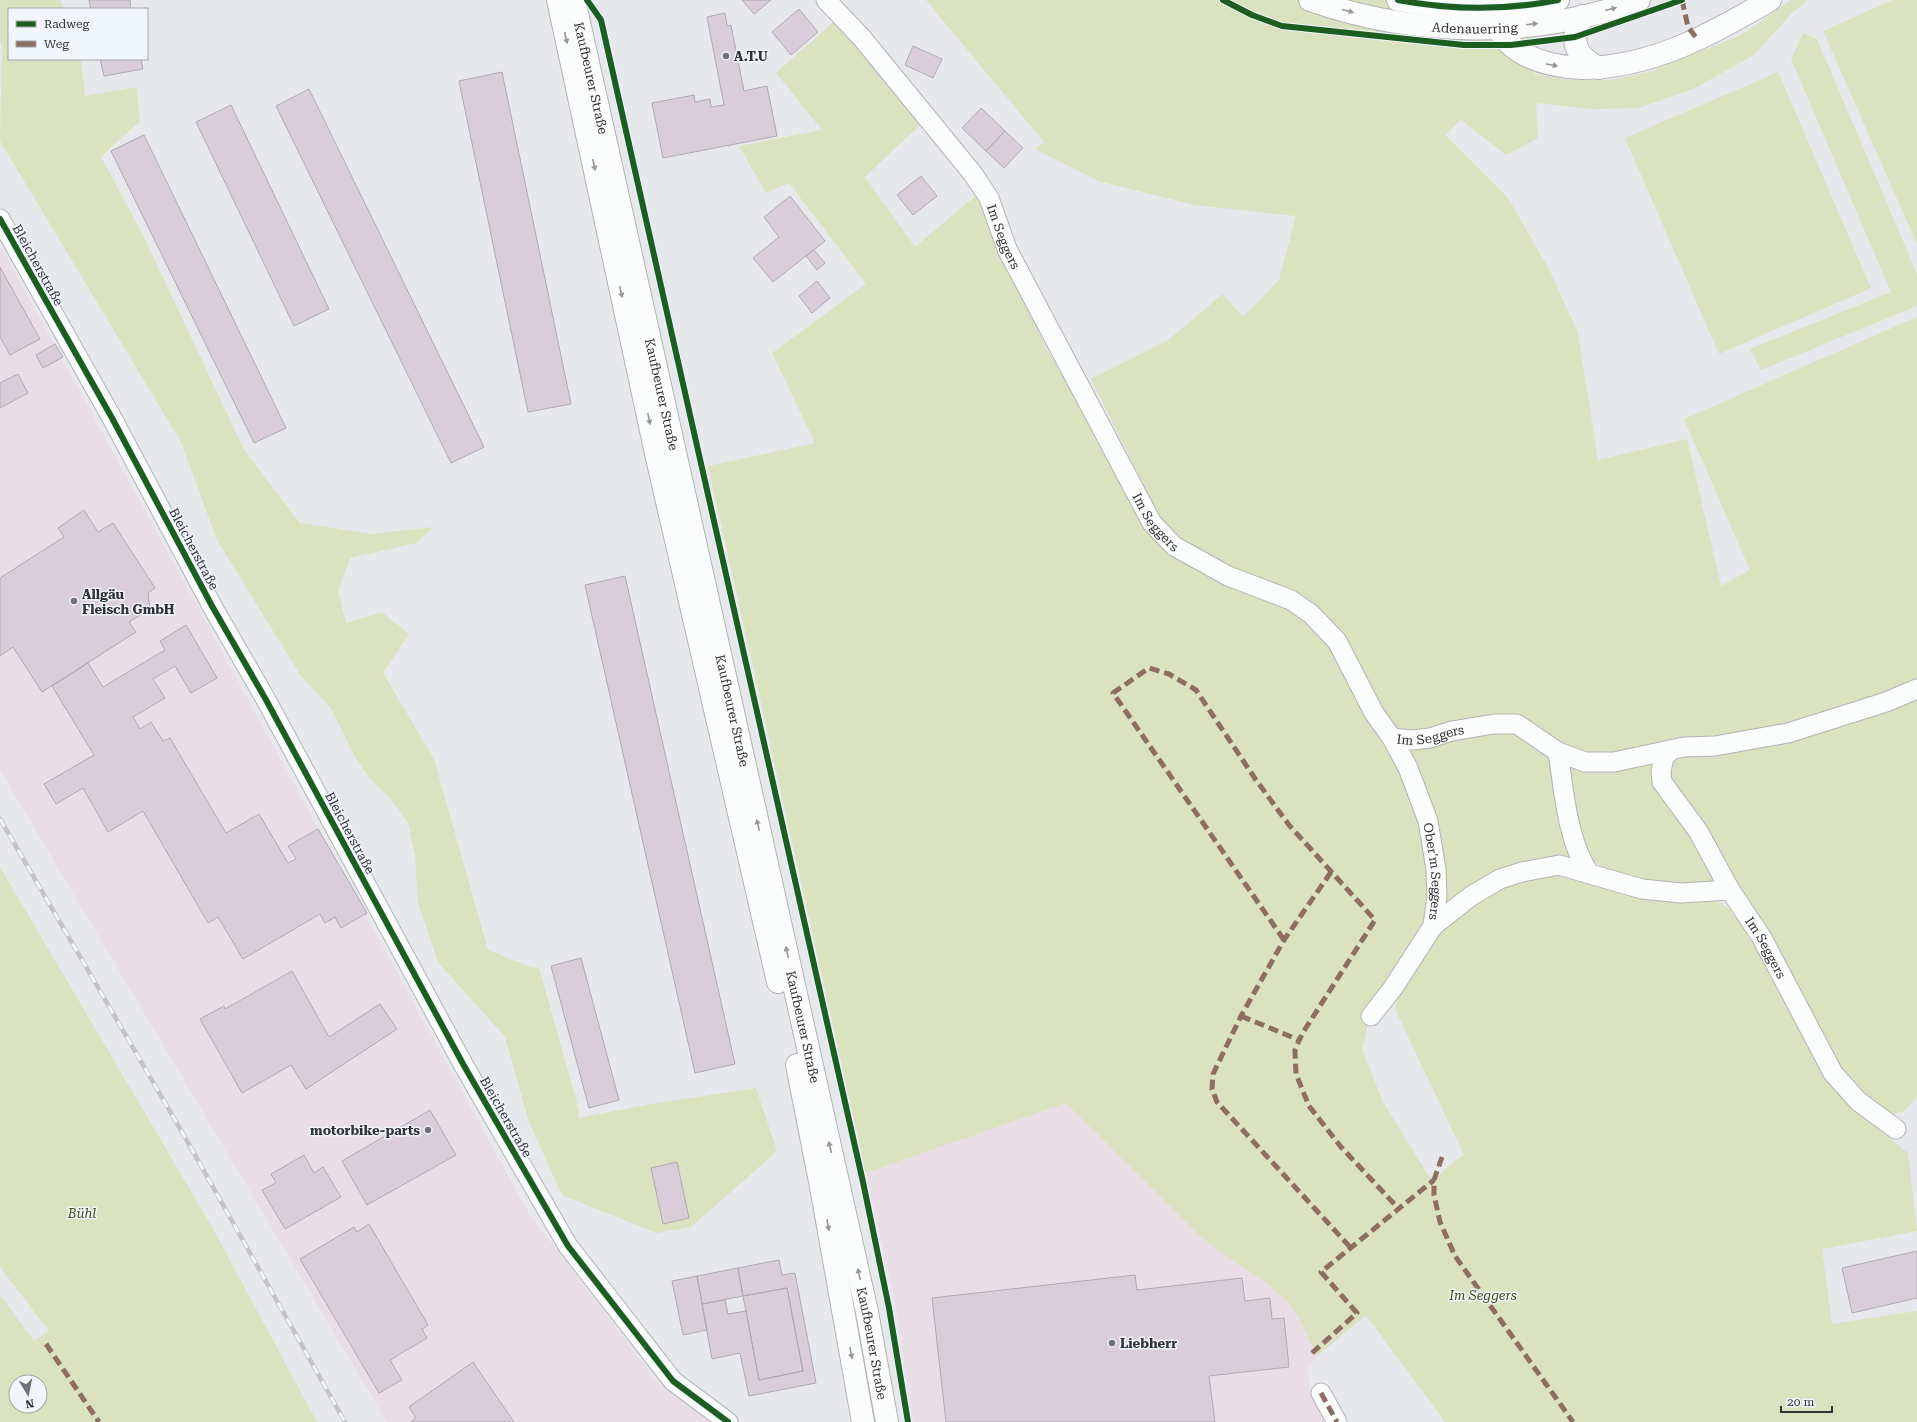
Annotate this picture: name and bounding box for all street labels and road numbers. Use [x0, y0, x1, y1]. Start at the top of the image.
street label: Adenauerring [1431, 19, 1519, 36]
street label: Kaufbeurer Straße [572, 21, 611, 136]
street label: Im Seggers [984, 202, 1024, 272]
street label: Bleicherstraße [9, 222, 67, 308]
street label: Kaufbeurer Straße [642, 337, 682, 452]
street label: Im Seggers [1130, 490, 1181, 554]
street label: Bleicherstraße [166, 505, 222, 593]
street label: Kaufbeurer Straße [713, 653, 752, 768]
street label: Im Seggers [1396, 722, 1465, 748]
street label: Bleicherstraße [322, 789, 378, 877]
street label: Ober'm Seggers [1421, 822, 1445, 921]
street label: Im Seggers [1742, 914, 1789, 981]
street label: Kaufbeurer Straße [784, 969, 823, 1084]
street label: Bleicherstraße [477, 1074, 535, 1160]
street label: Kaufbeurer Straße [854, 1285, 890, 1401]

